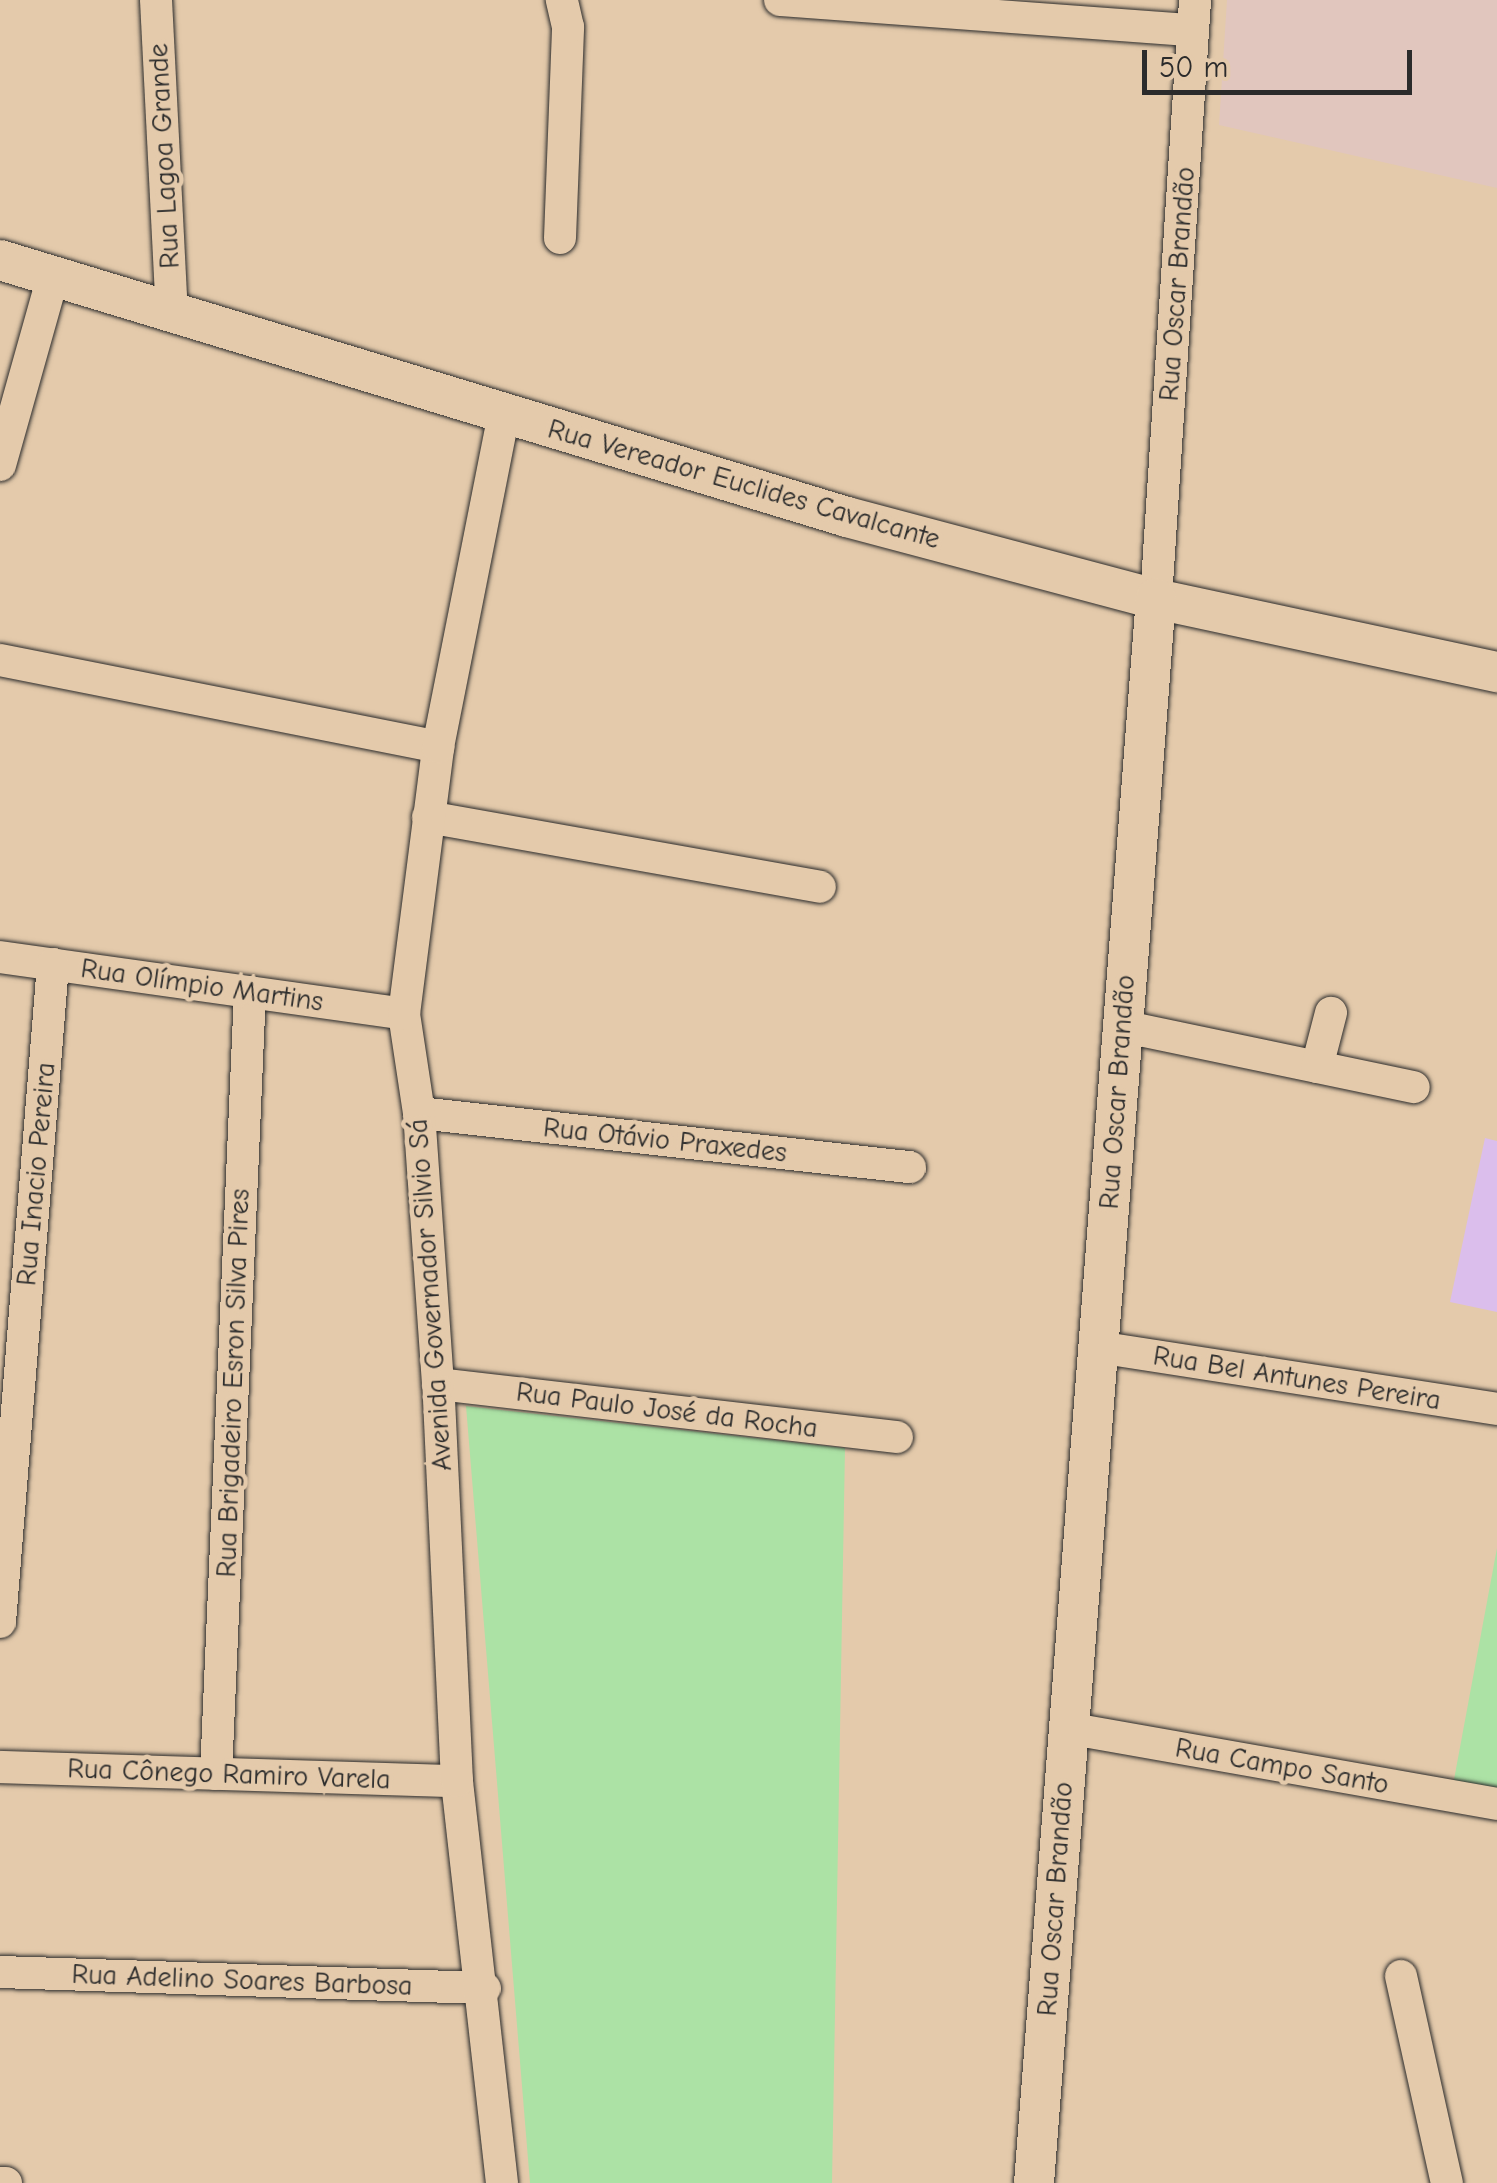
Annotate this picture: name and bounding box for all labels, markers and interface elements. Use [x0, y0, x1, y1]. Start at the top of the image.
scale bar [1147, 30, 1417, 92]
street label: Rua Lagoa Grande [141, 42, 187, 270]
text: 50 m [1159, 50, 1228, 85]
street label: Rua Oscar Brandão [1152, 166, 1202, 402]
street label: Rua Vereador Euclides Cavalcante [544, 412, 944, 556]
street label: Rua Olímpio Martins [79, 951, 325, 1019]
street label: Rua Oscar Brandão [1092, 974, 1142, 1210]
street label: Rua Inacio Pereira [9, 1061, 63, 1287]
street label: Rua Otávio Praxedes [542, 1111, 788, 1169]
street label: Avenida Governador Silvio Sá [401, 1118, 459, 1472]
street label: Rua Brigadeiro Esron Silva Pires [209, 1188, 257, 1578]
street label: Rua Bel Antunes Pereira [1151, 1339, 1443, 1417]
street label: Rua Paulo José da Rocha [514, 1375, 820, 1445]
street label: Rua Campo Santo [1173, 1731, 1391, 1801]
street label: Rua Cônego Ramiro Varela [67, 1752, 391, 1796]
street label: Rua Oscar Brandão [1030, 1781, 1080, 2017]
street label: Rua Adelino Soares Barbosa [71, 1957, 413, 2003]

